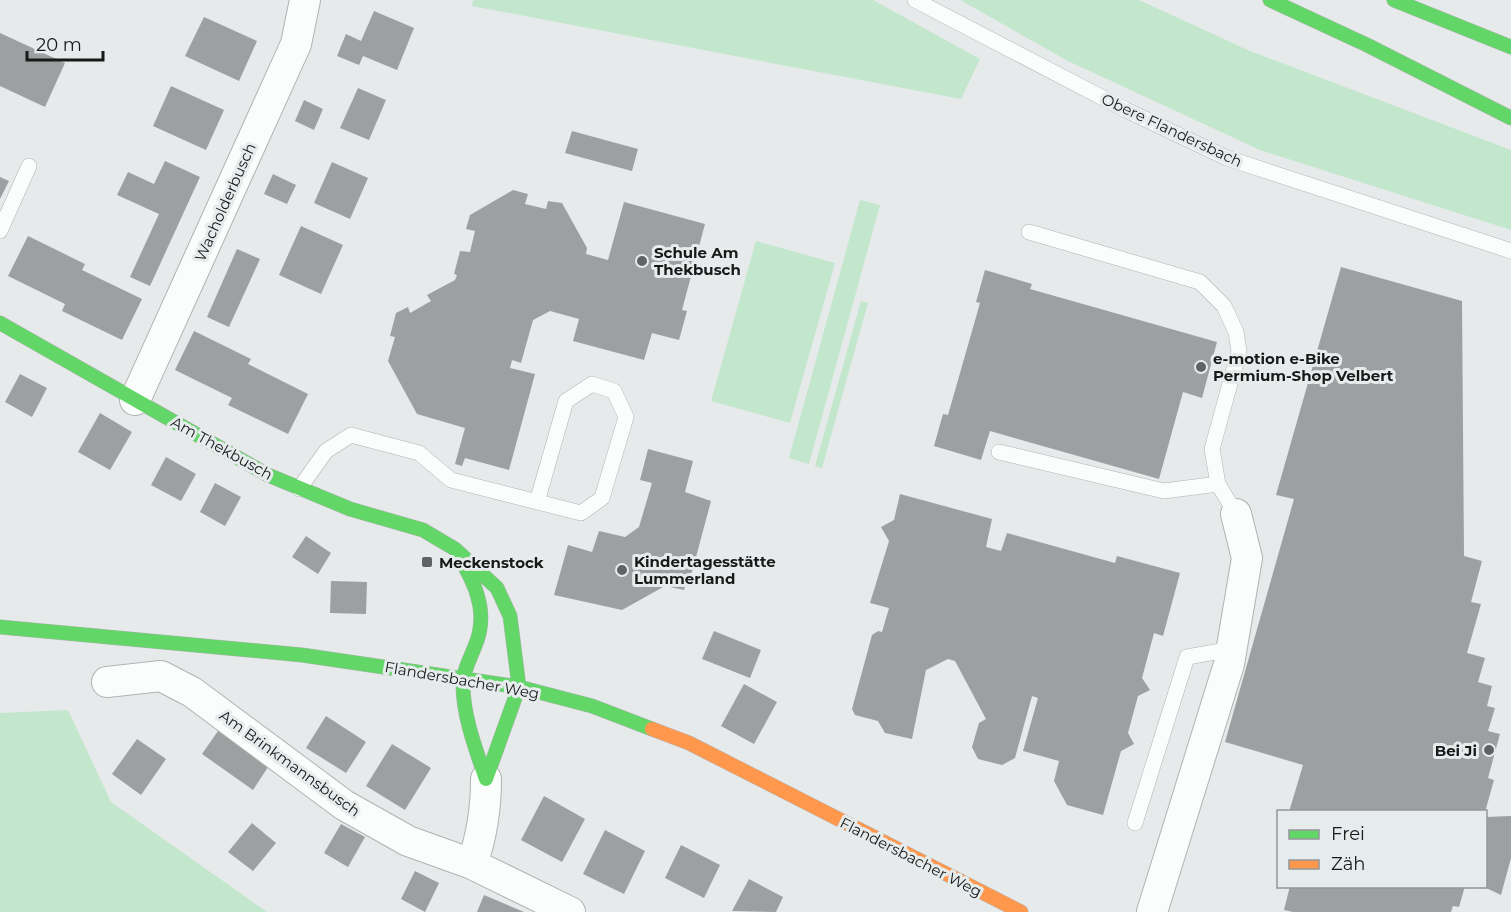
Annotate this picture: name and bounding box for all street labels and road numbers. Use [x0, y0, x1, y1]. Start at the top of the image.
street label: Obere Flandersbach [1099, 89, 1245, 171]
street label: Wacholderbusch [190, 140, 260, 264]
street label: Am Thekbusch [168, 412, 276, 484]
street label: Flandersbacher Weg [383, 657, 541, 703]
street label: Am Brinkmannsbusch [216, 706, 364, 820]
street label: Flandersbacher Weg [837, 813, 985, 901]

